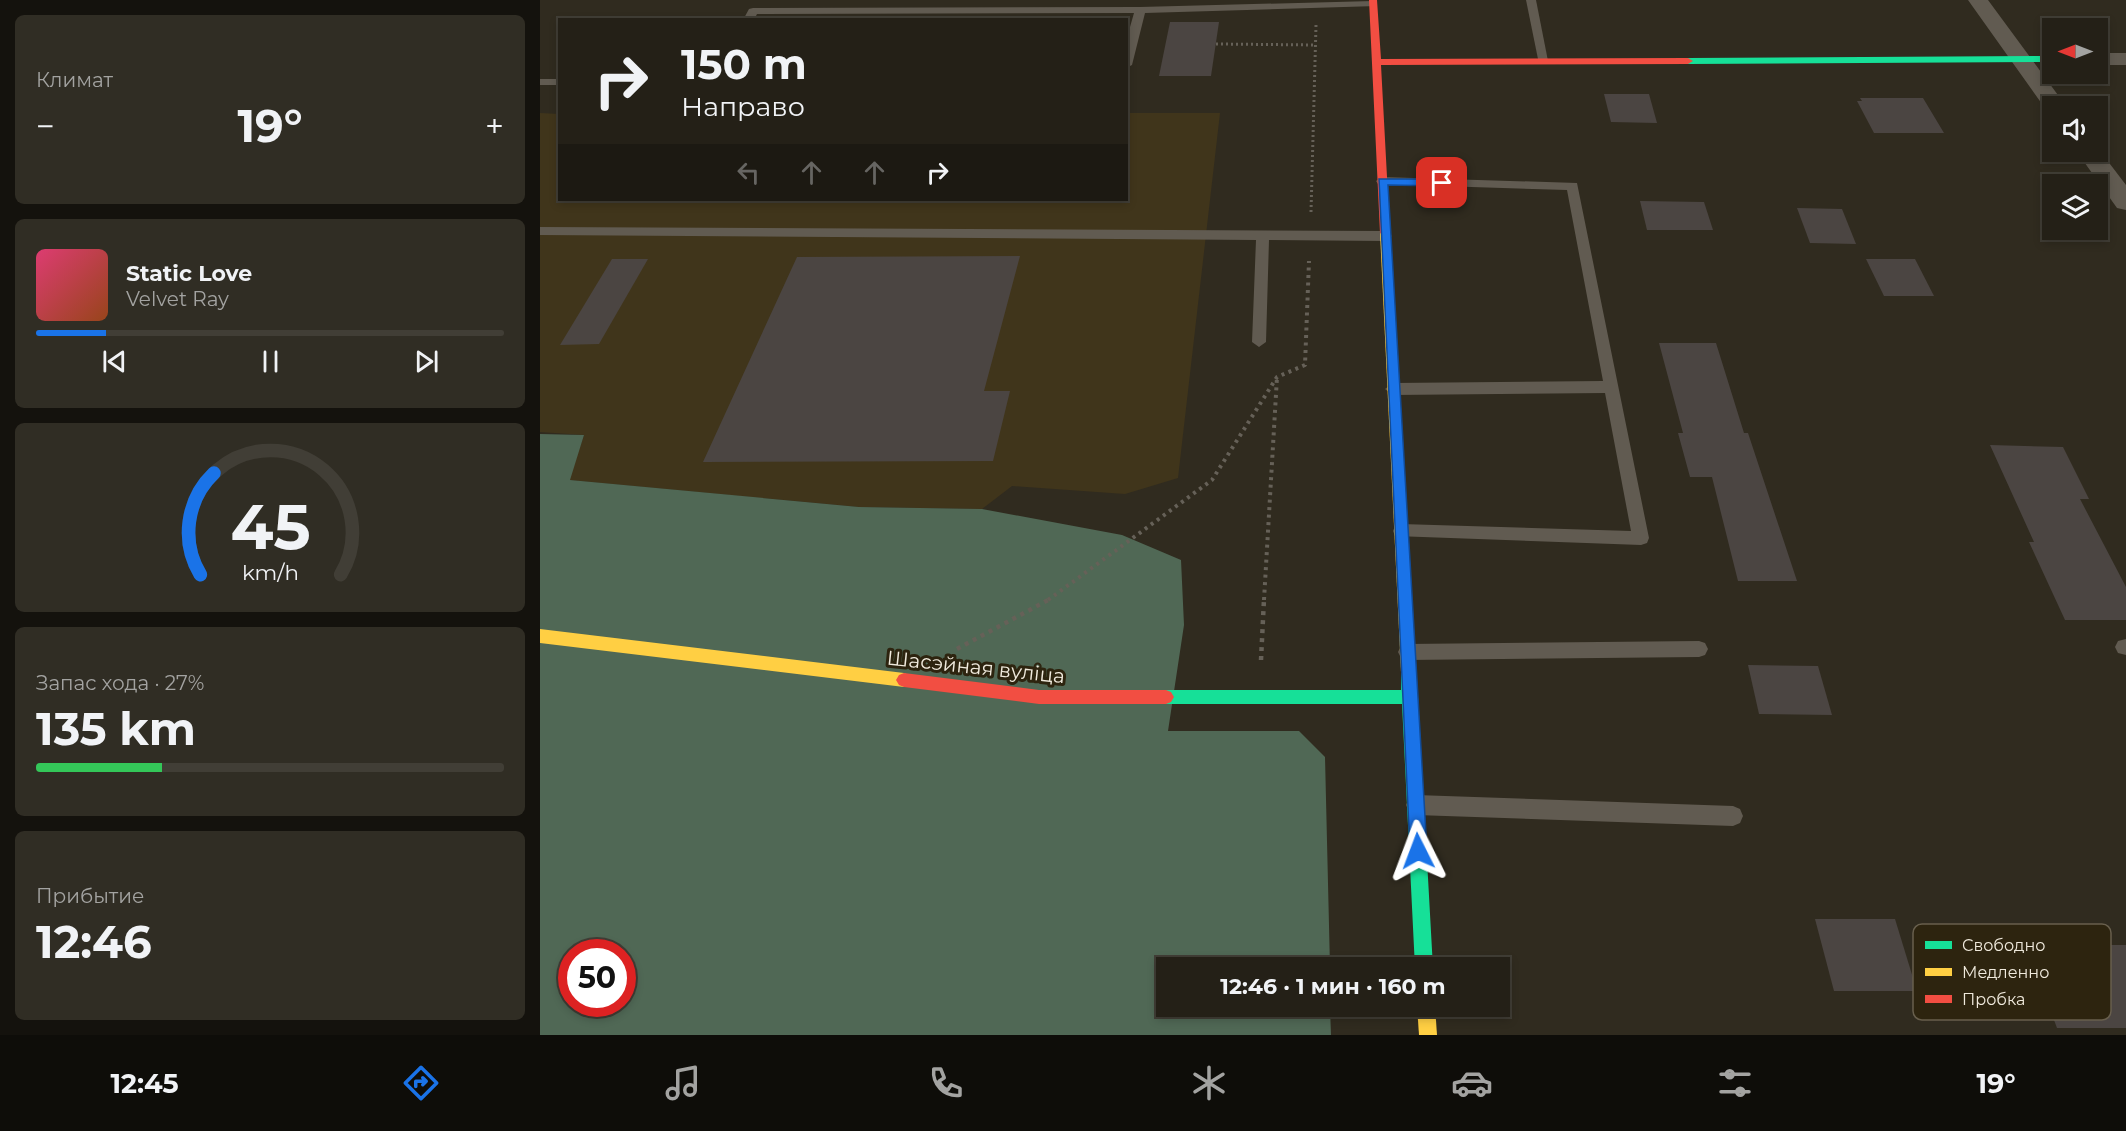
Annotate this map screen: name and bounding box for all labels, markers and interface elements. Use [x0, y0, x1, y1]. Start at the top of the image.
north arrow [2042, 18, 2108, 84]
map controls [2042, 18, 2108, 240]
text: 150 m [681, 38, 807, 90]
icon: right [582, 42, 660, 120]
text: Климат [36, 68, 113, 92]
text: Направо [681, 90, 805, 123]
button: sound [2042, 96, 2108, 162]
text: 19° [237, 98, 303, 153]
text: − [36, 106, 55, 146]
text: + [485, 106, 504, 146]
icon: left [732, 156, 765, 189]
icon: ahead [795, 156, 828, 189]
icon: ahead [858, 156, 891, 189]
icon: right [921, 156, 954, 189]
pin [1416, 157, 1467, 208]
icon: arrive [1425, 166, 1458, 199]
button: layers [2042, 174, 2108, 240]
text: Static Love [126, 260, 252, 287]
text: Velvet Ray [126, 287, 229, 311]
icon: previous [98, 345, 131, 378]
icon: pause [254, 345, 287, 378]
icon: next [410, 345, 443, 378]
text: 45 [230, 489, 310, 565]
text: km/h [241, 559, 299, 585]
street label: Шасэйная вуліца [886, 646, 1066, 688]
text: Запас хода · 27% [36, 671, 204, 695]
text: 135 km [36, 701, 196, 756]
position arrow [1386, 819, 1450, 883]
text: Прибытие [36, 884, 144, 908]
text: 12:46 [36, 914, 152, 969]
legend [1913, 924, 2111, 1020]
text: Свободно [1962, 936, 2045, 955]
speed limit sign: 50 [558, 939, 636, 1017]
text: Медленно [1962, 963, 2049, 982]
text: 12:46 · 1 мин · 160 m [1220, 973, 1446, 1000]
text: Пробка [1962, 990, 2025, 1009]
icon: directions [400, 1062, 442, 1104]
icon: music [662, 1062, 704, 1104]
icon: phone [925, 1062, 967, 1104]
icon: climate [1188, 1062, 1230, 1104]
icon: car [1451, 1062, 1493, 1104]
icon: filters [1714, 1062, 1756, 1104]
text: 12:45 [110, 1067, 179, 1100]
text: 19° [1976, 1067, 2016, 1100]

